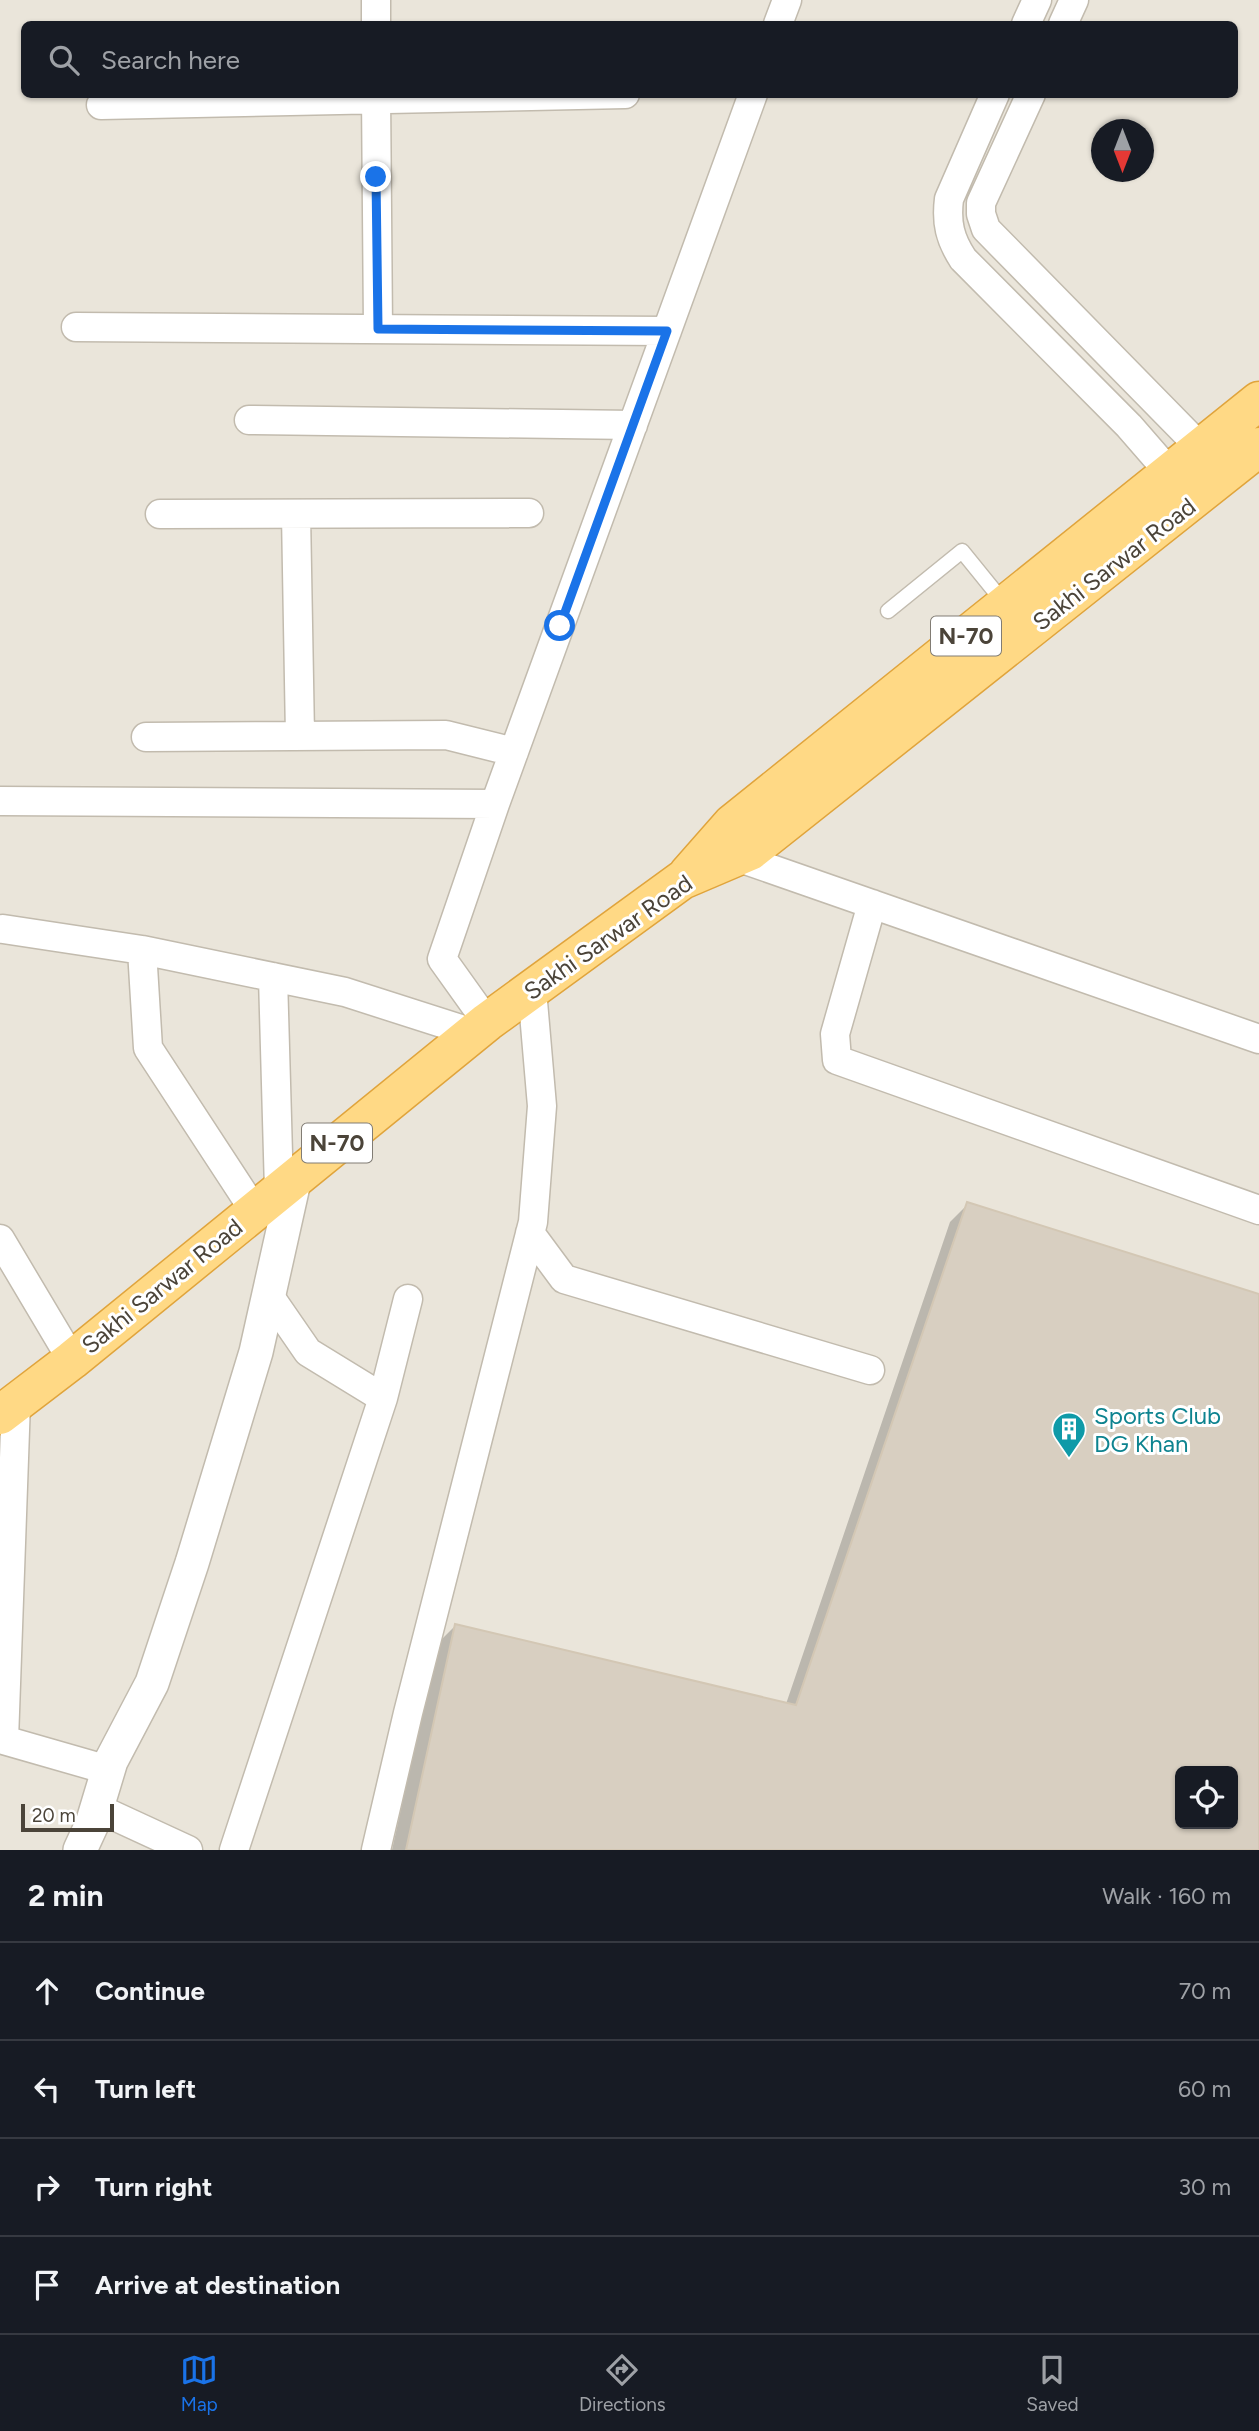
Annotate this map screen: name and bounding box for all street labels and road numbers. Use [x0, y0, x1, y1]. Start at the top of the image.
street label: Sakhi Sarwar Road [1027, 491, 1201, 637]
road number: N-70 [931, 616, 1001, 656]
street label: Sakhi Sarwar Road [518, 868, 698, 1006]
road number: N-70 [302, 1124, 372, 1162]
street label: Sakhi Sarwar Road [76, 1212, 248, 1360]

